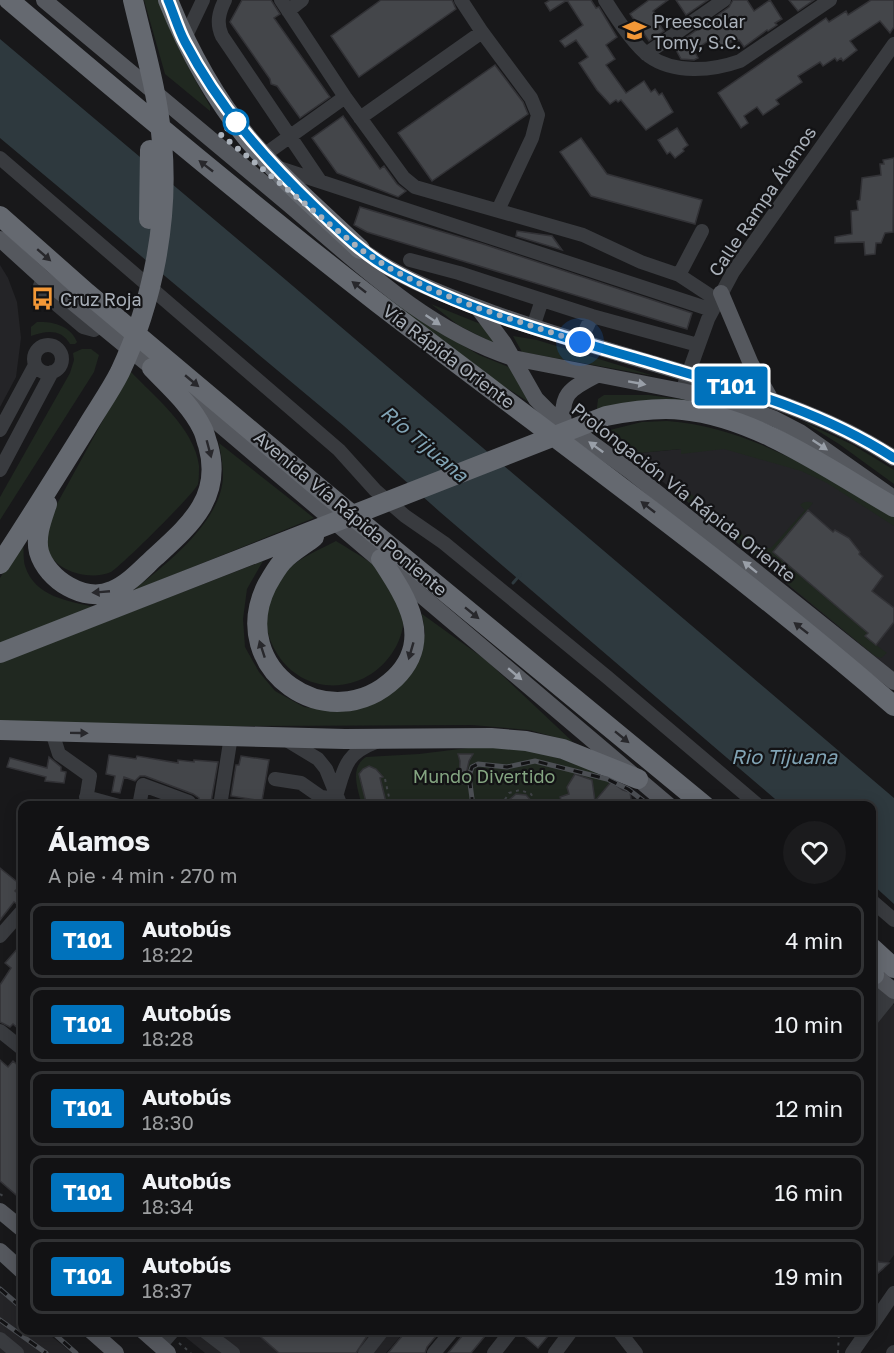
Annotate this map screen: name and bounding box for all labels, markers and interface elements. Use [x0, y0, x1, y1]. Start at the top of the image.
place label: Preescolar Tomy, S.C. [653, 10, 746, 53]
school or university icon: Preescolar Tomy, S.C. [622, 18, 648, 44]
unlabelled marker [223, 109, 249, 135]
street label: Calle Rampa Álamos [704, 122, 820, 280]
one-way arrow [198, 160, 214, 173]
one-way arrow [36, 248, 51, 261]
one-way arrow [351, 281, 367, 294]
bus stop icon: Cruz Roja [29, 286, 55, 312]
place label: Cruz Roja [60, 288, 142, 310]
street label: Vía Rápida Oriente [379, 299, 519, 413]
one-way arrow [425, 314, 441, 325]
your location [565, 327, 595, 357]
line badge: T101 [689, 366, 773, 406]
text: T101 [707, 373, 755, 399]
one-way arrow [184, 375, 200, 388]
one-way arrow [628, 379, 647, 388]
street label: Prolongación Vía Rápida Oriente [567, 398, 801, 586]
water label: Río Tijuana [376, 400, 474, 487]
street label: Avenida Vía Rápida Poniente [250, 426, 452, 600]
one-way arrow [204, 440, 214, 458]
one-way arrow [812, 440, 828, 451]
one-way arrow [589, 441, 605, 453]
one-way arrow [640, 501, 656, 514]
one-way arrow [742, 561, 758, 574]
one-way arrow [92, 587, 111, 597]
one-way arrow [464, 607, 480, 620]
one-way arrow [793, 621, 809, 634]
one-way arrow [257, 640, 266, 658]
one-way arrow [405, 642, 415, 660]
one-way arrow [507, 667, 522, 680]
one-way arrow [70, 728, 89, 737]
one-way arrow [614, 730, 629, 743]
water label: Rio Tijuana [731, 744, 838, 769]
park label: Mundo Divertido [413, 765, 555, 787]
button: heart [783, 821, 846, 884]
text: Álamos [48, 824, 150, 857]
text: A pie · 4 min · 270 m [48, 863, 238, 887]
text: Autobús [142, 915, 231, 942]
text: T101 [63, 927, 112, 953]
text: 4 min [785, 927, 843, 954]
text: 18:22 [142, 942, 193, 966]
text: Autobús [142, 999, 231, 1026]
text: T101 [63, 1011, 112, 1037]
text: 10 min [774, 1011, 843, 1038]
text: 18:28 [142, 1026, 194, 1050]
text: Autobús [142, 1083, 231, 1110]
text: T101 [63, 1095, 112, 1121]
text: 12 min [775, 1095, 843, 1122]
text: 18:30 [142, 1110, 194, 1134]
text: Autobús [142, 1167, 231, 1194]
text: T101 [63, 1179, 112, 1205]
text: 16 min [775, 1179, 843, 1206]
text: 18:34 [142, 1194, 194, 1218]
text: Autobús [142, 1251, 231, 1278]
text: T101 [63, 1263, 112, 1289]
text: 19 min [775, 1263, 843, 1290]
text: 18:37 [142, 1278, 192, 1302]

